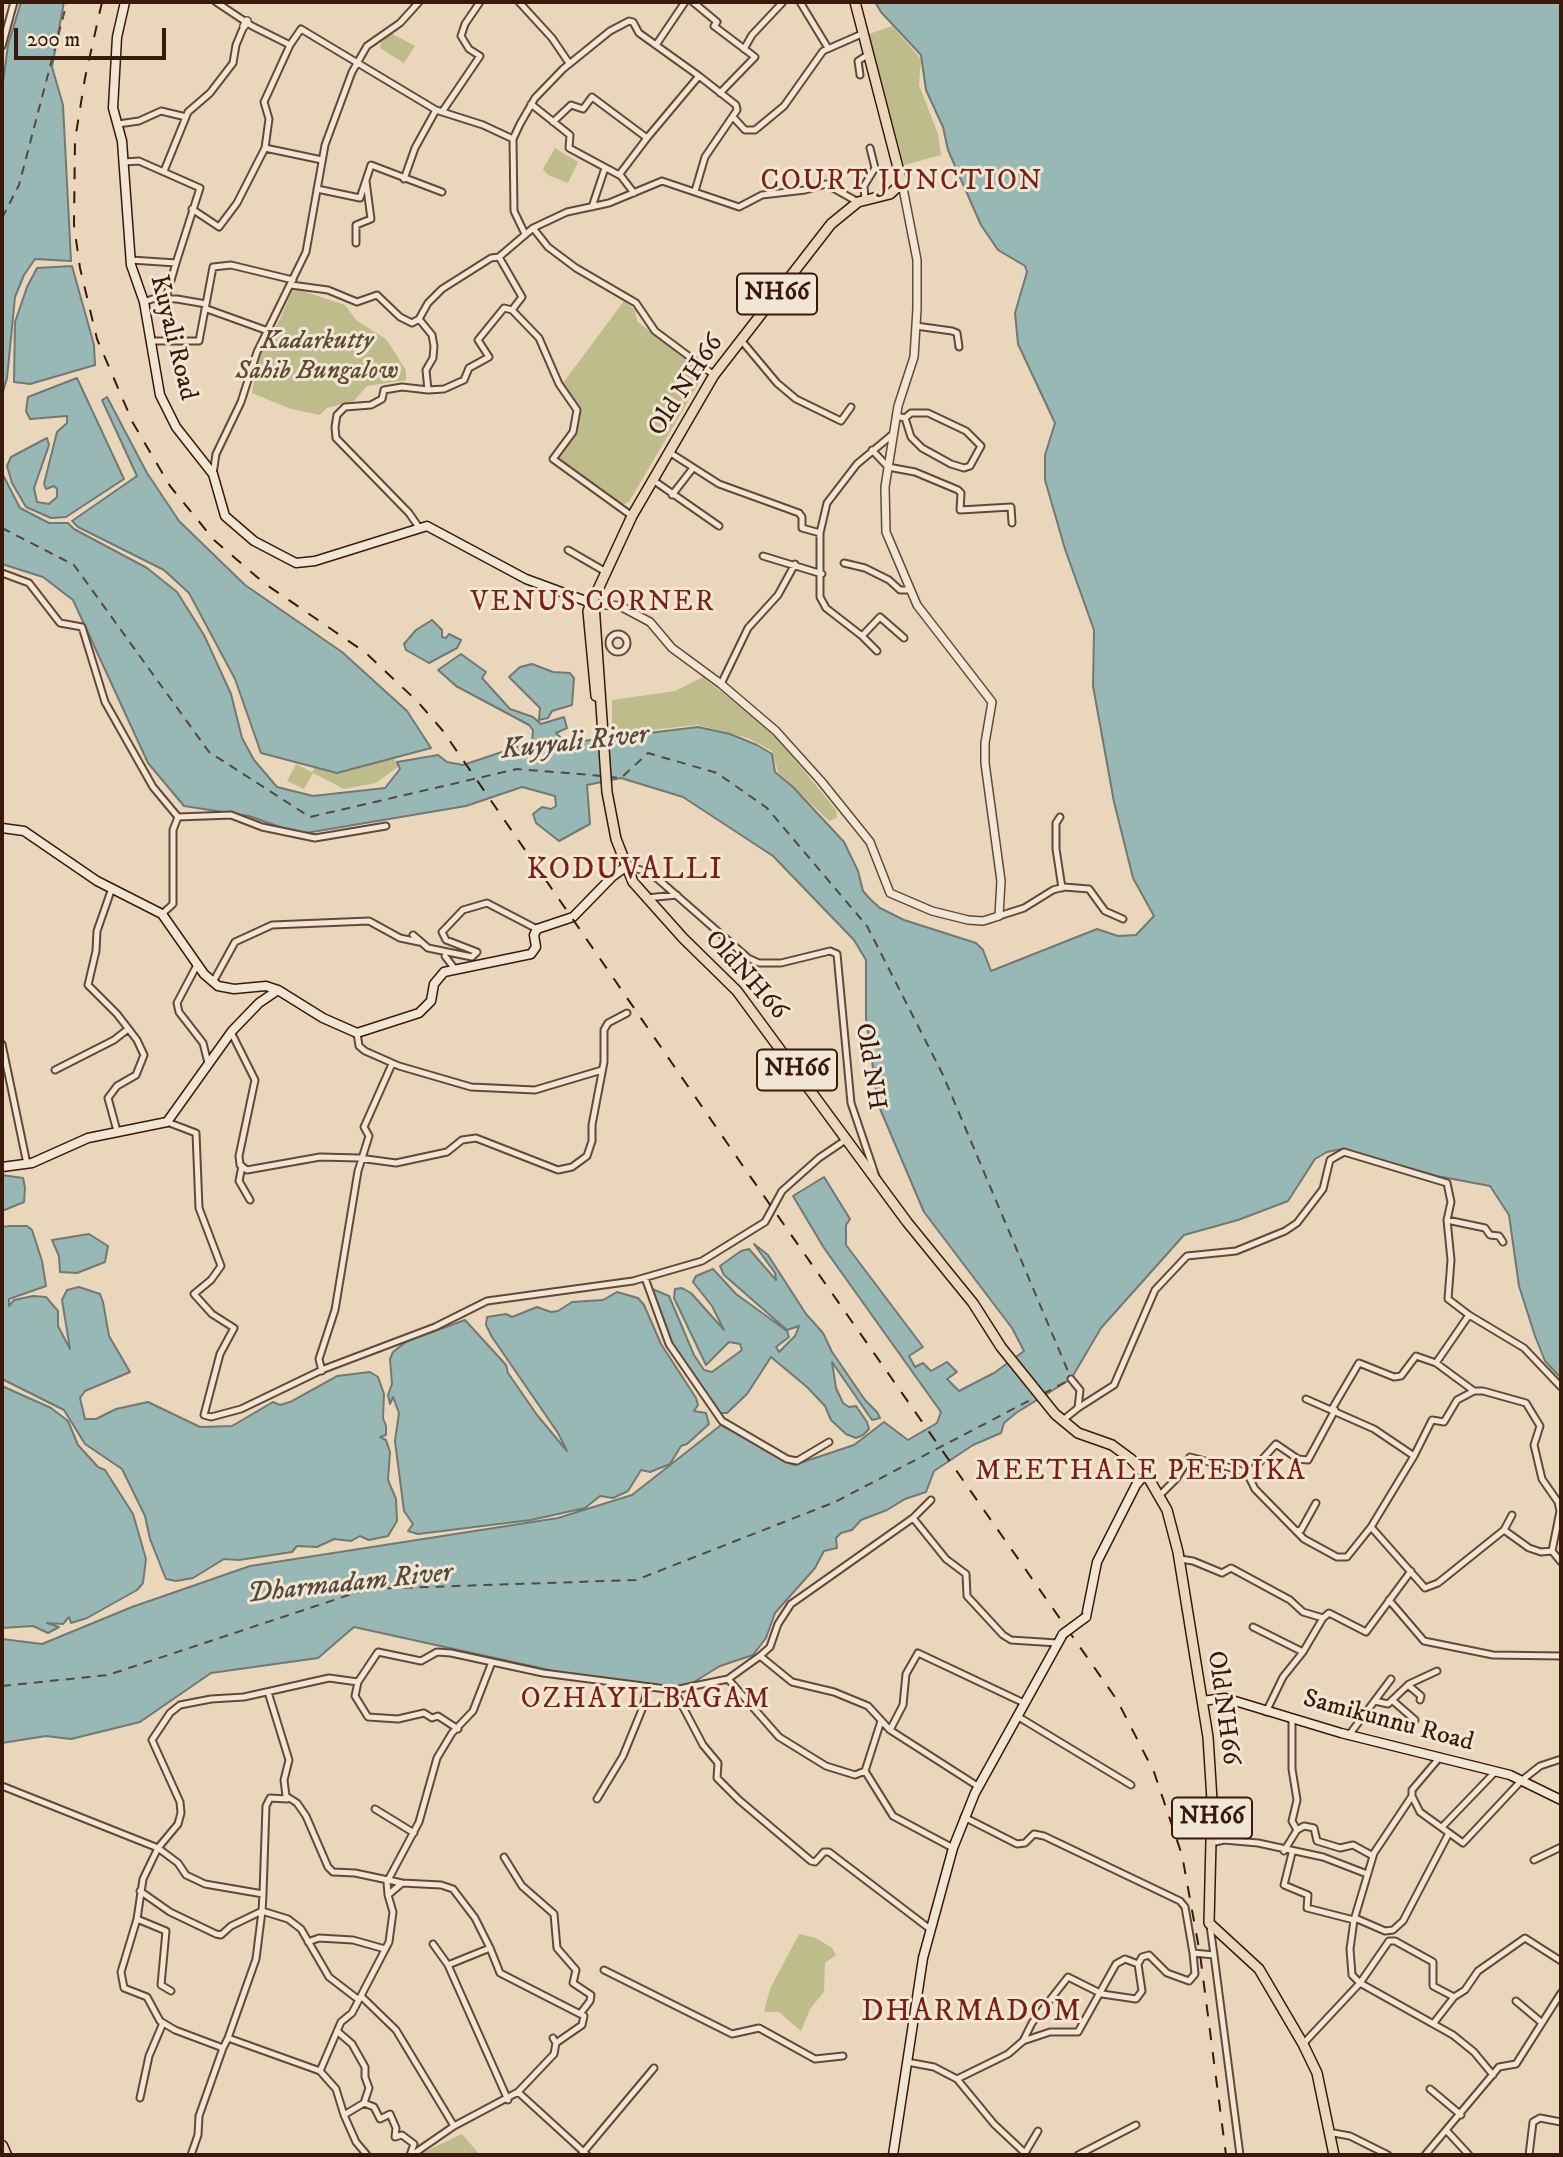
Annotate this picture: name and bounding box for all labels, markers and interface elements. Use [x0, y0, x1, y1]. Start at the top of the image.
scale bar [18, 14, 170, 58]
text: 200 m [27, 27, 80, 53]
district label: COURT JUNCTION [762, 166, 1042, 200]
street label: Kuyali Road [141, 272, 203, 404]
road number: NH66 [737, 274, 817, 314]
park label: Kadarkutty Sahib Bungalow [236, 327, 398, 388]
street label: Old NH66 [643, 329, 731, 443]
district label: VENUS CORNER [472, 587, 714, 621]
water label: Kuyyali River [500, 720, 650, 768]
district label: KODUVALLI [528, 854, 722, 890]
street label: OldNH66 [697, 925, 793, 1027]
street label: Old NH [847, 1021, 891, 1113]
road number: NH66 [757, 1050, 837, 1090]
district label: MEETHALE PEEDIKA [977, 1456, 1305, 1490]
water label: Dharmadam River [246, 1558, 454, 1612]
street label: Old NH66 [1199, 1649, 1245, 1767]
district label: OZHAYILBAGAM [522, 1684, 770, 1718]
street label: Samikunnu Road [1299, 1684, 1477, 1760]
road number: NH66 [1172, 1798, 1252, 1839]
district label: DHARMADOM [862, 1996, 1082, 2032]

